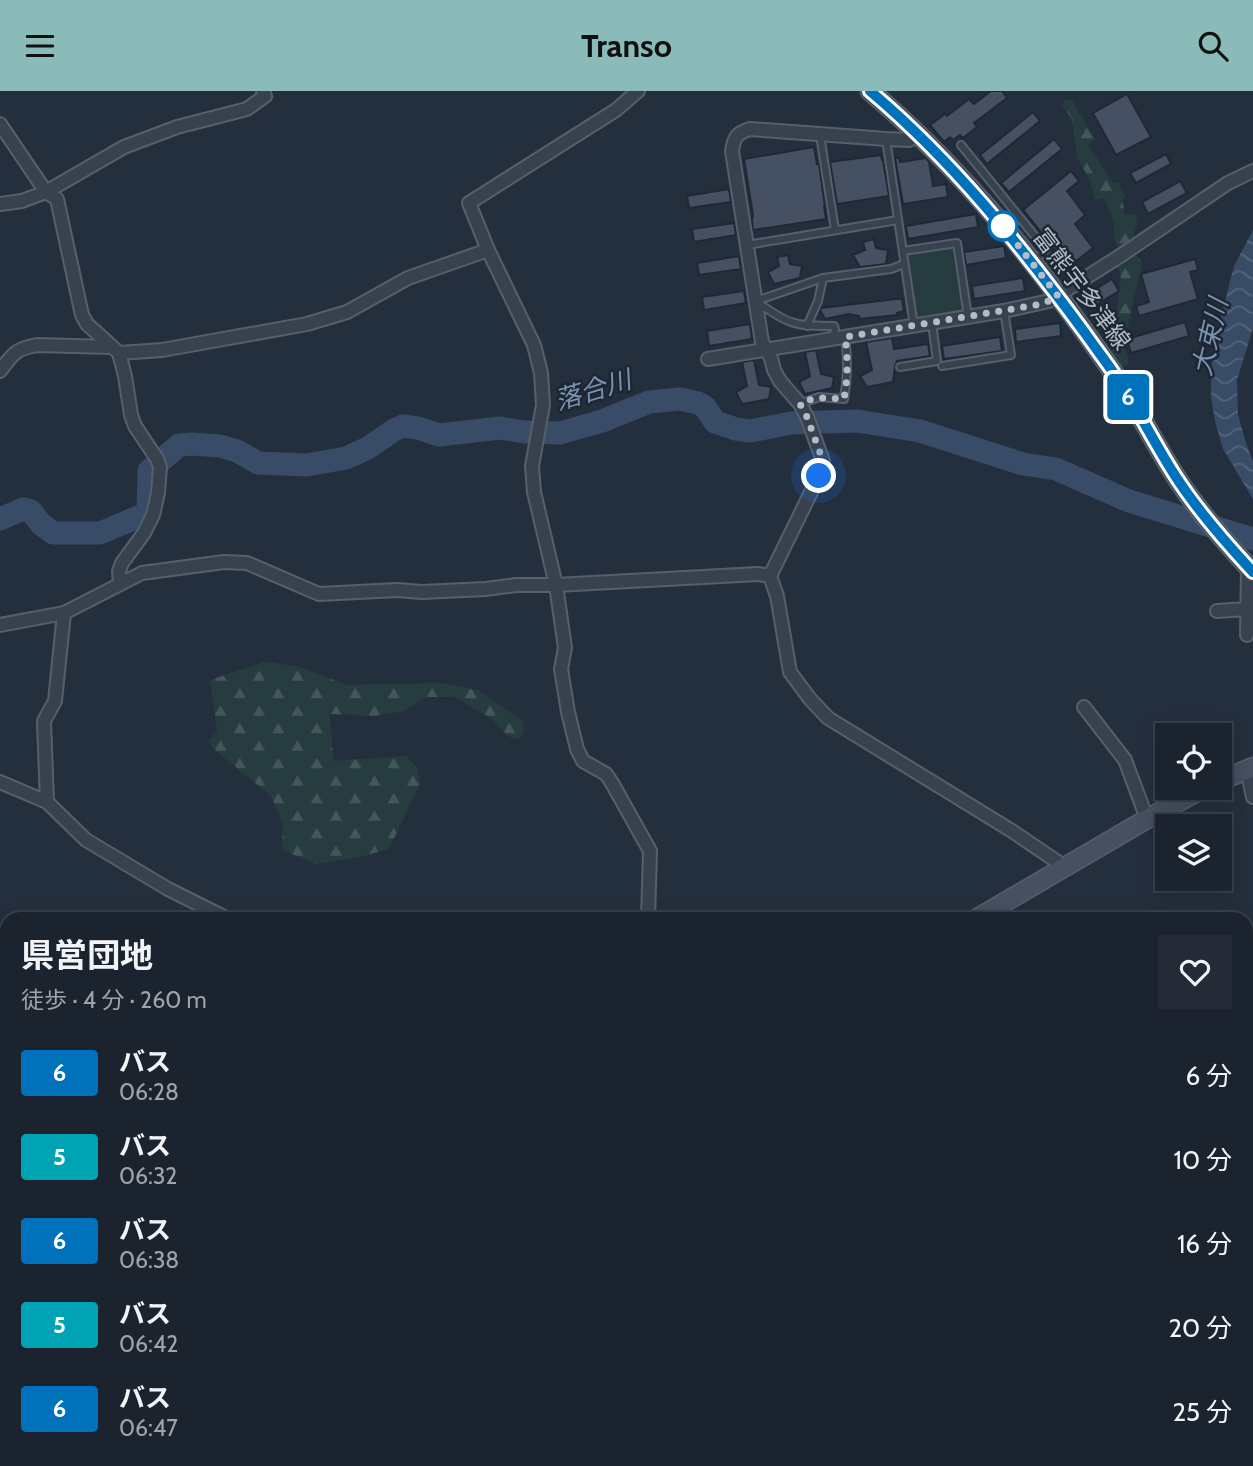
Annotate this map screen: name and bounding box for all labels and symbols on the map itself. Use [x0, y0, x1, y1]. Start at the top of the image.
unlabelled marker [988, 211, 1018, 241]
street label: 富熊宇多津線 [1027, 223, 1137, 355]
water label: 大束川 [1186, 292, 1235, 379]
water label: 落合川 [551, 362, 638, 417]
line badge: 6 [1105, 374, 1151, 420]
your location [801, 458, 836, 493]

